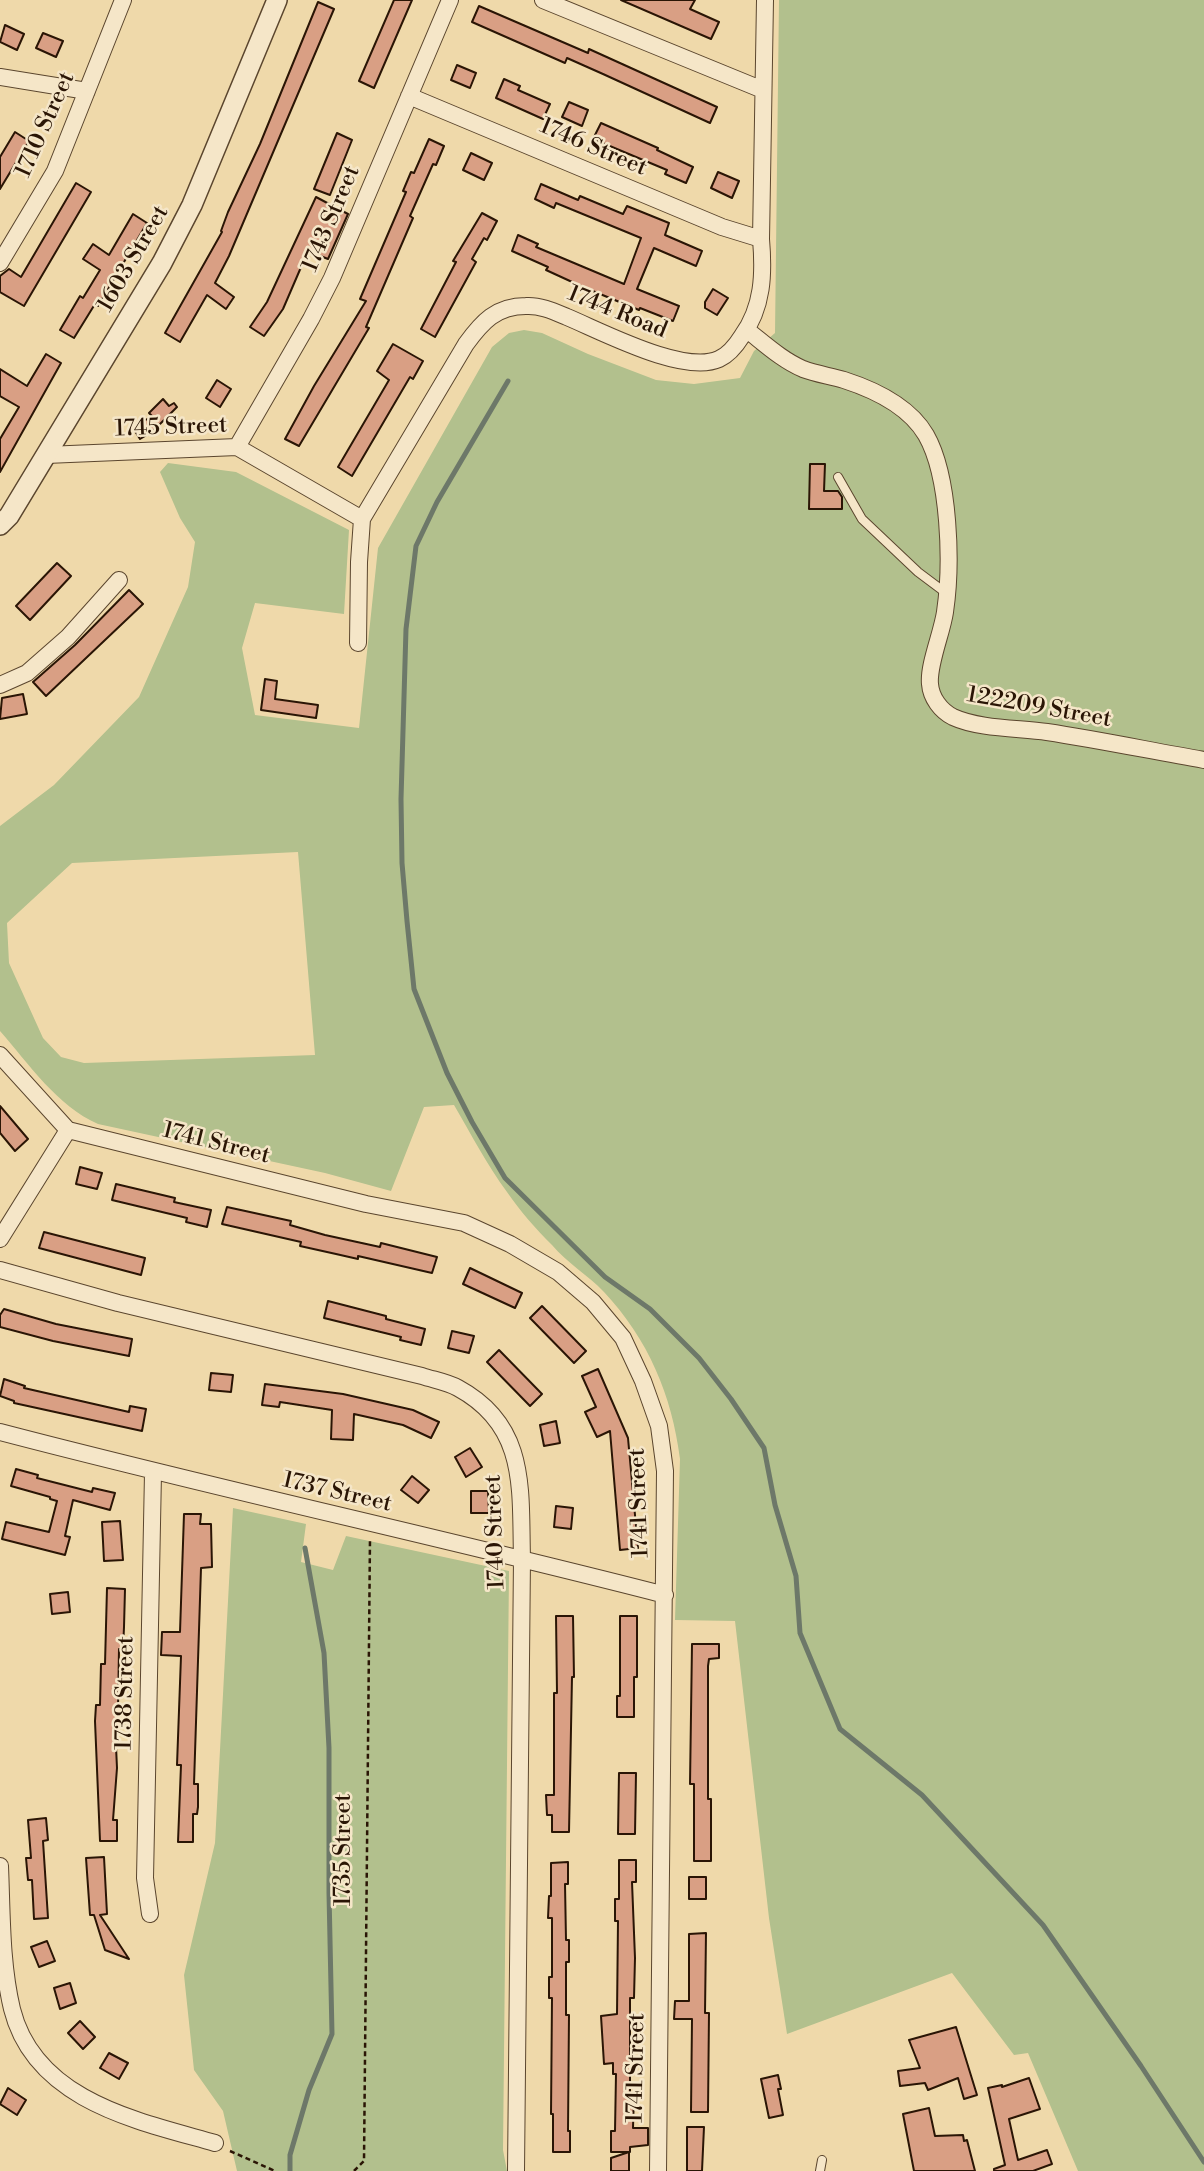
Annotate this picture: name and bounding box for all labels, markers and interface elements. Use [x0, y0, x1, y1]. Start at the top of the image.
street label: 1710 Street [10, 68, 82, 182]
street label: 1746 Street [535, 113, 651, 183]
street label: 1743 Street [297, 162, 367, 276]
street label: 1603 Street [93, 201, 175, 317]
street label: 1744 Road [563, 281, 671, 345]
street label: 1745 Street [114, 412, 228, 444]
street label: 122209 Street [965, 682, 1113, 734]
street label: 1741 Street [159, 1117, 273, 1171]
street label: 1741 Street [624, 1448, 656, 1558]
street label: 1737 Street [280, 1467, 394, 1519]
street label: 1740 Street [480, 1474, 512, 1590]
street label: 1738 Street [111, 1636, 141, 1750]
street label: 1735 Street [330, 1794, 358, 1906]
street label: 1741 Street [622, 2013, 652, 2123]

